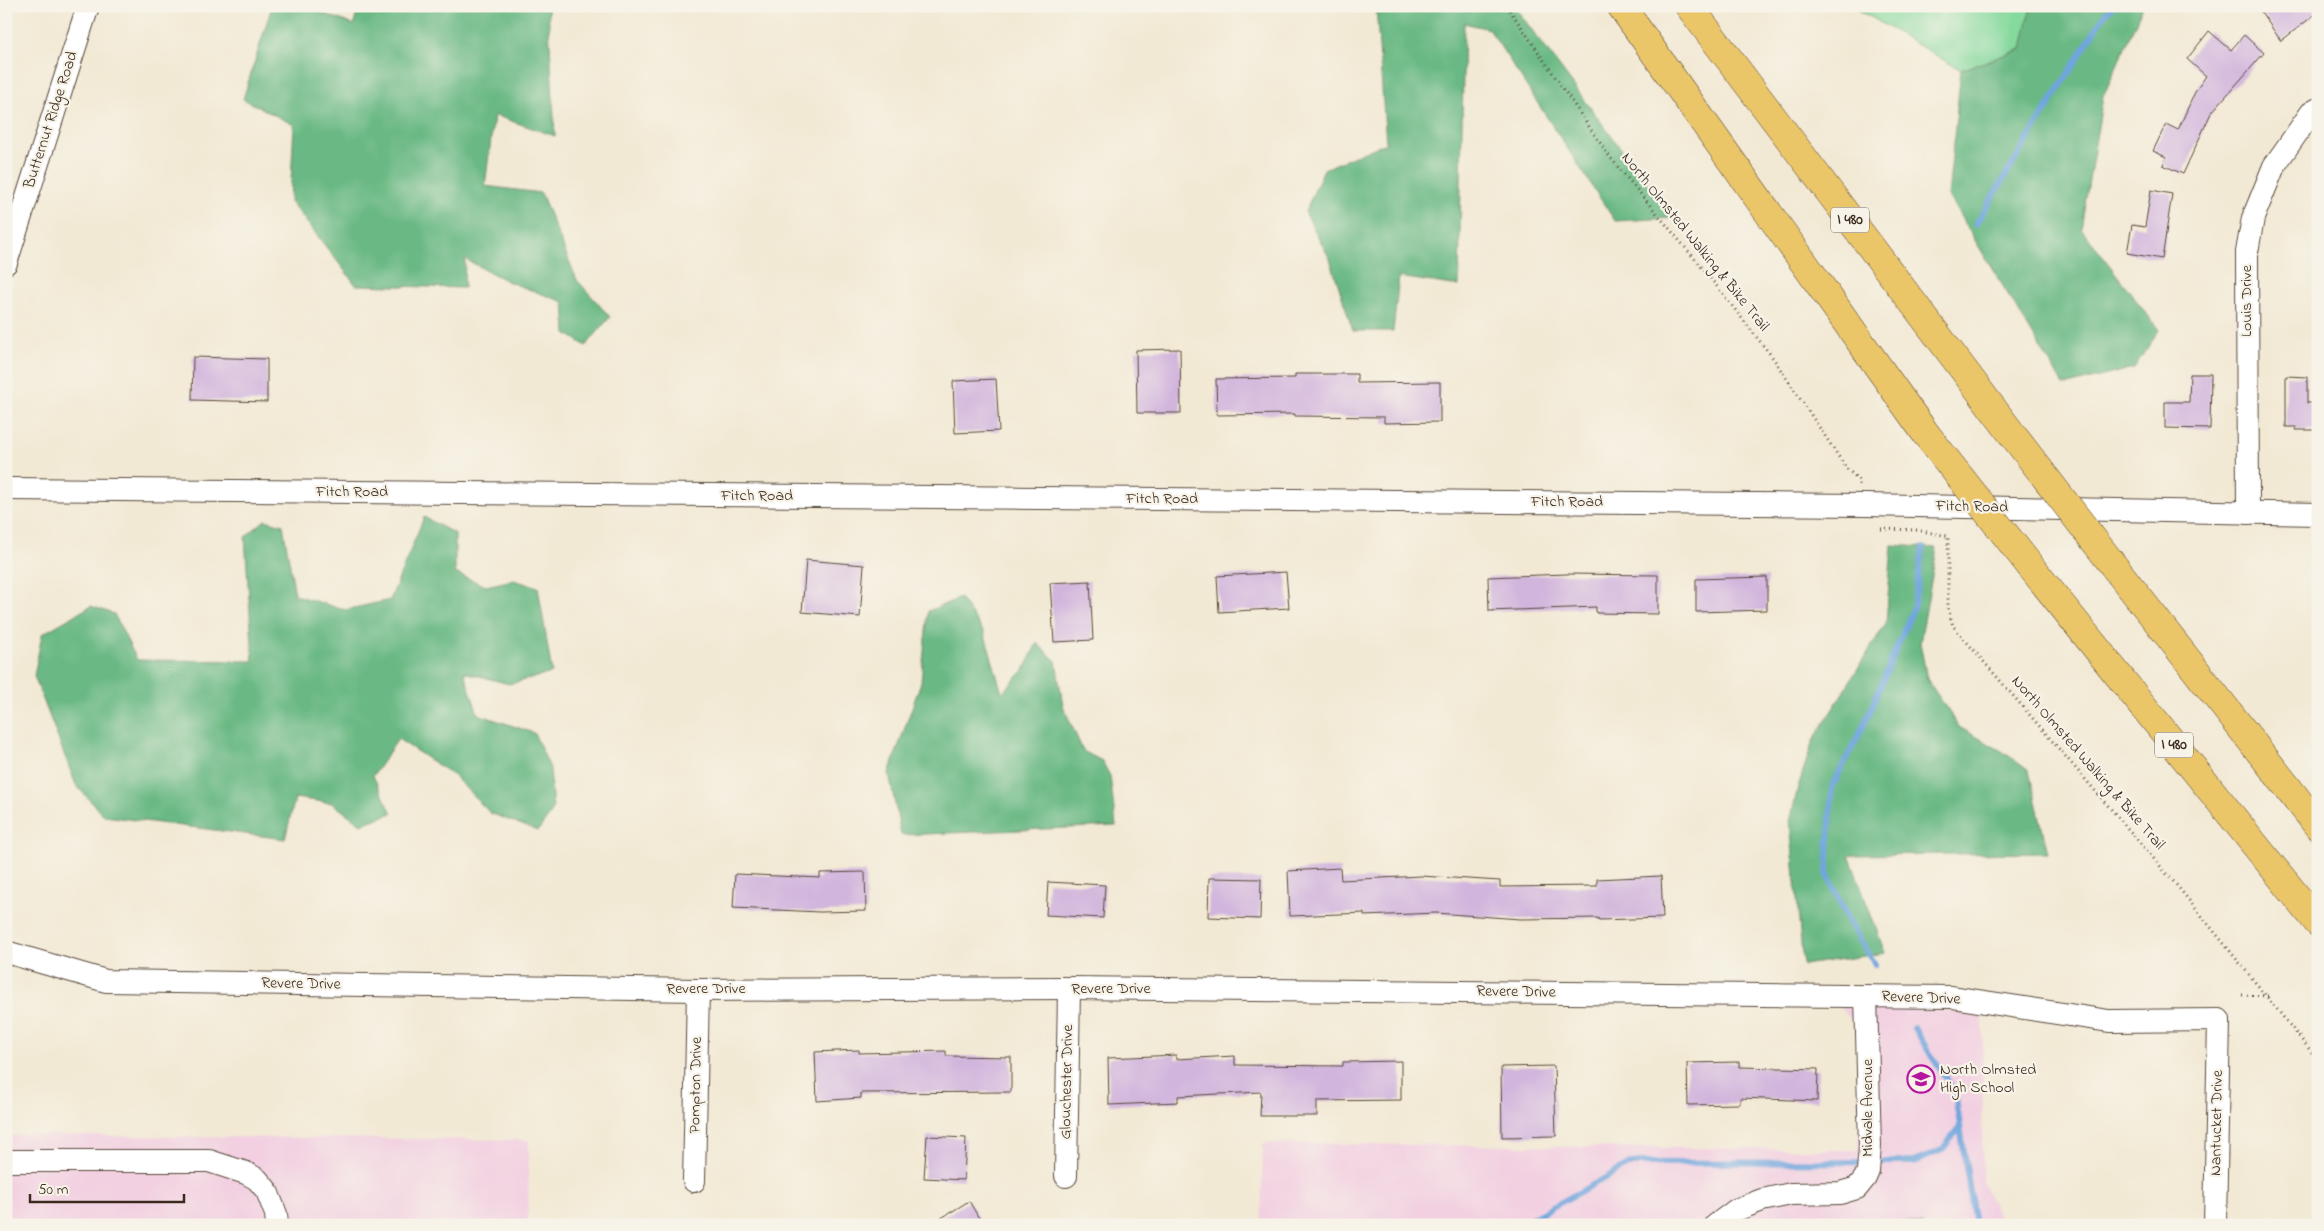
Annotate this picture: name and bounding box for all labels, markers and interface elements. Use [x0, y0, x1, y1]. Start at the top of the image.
street label: Butternut Ridge Road [17, 48, 85, 193]
street label: North Olmsted Walking & Bike Trail [1615, 147, 1775, 337]
road number: I 480 [1831, 208, 1869, 232]
street label: Louis Drive [2235, 264, 2259, 337]
street label: Fitch Road [315, 480, 388, 504]
street label: Fitch Road [720, 484, 793, 508]
street label: Fitch Road [1125, 487, 1198, 511]
street label: Fitch Road [1530, 490, 1603, 514]
street label: Fitch Road [1935, 494, 2008, 520]
street label: North Olmsted Walking & Bike Trail [2005, 670, 2171, 856]
road number: I 480 [2155, 732, 2193, 758]
street label: Revere Drive [261, 971, 342, 997]
street label: Revere Drive [666, 977, 747, 1001]
street label: Revere Drive [1071, 977, 1152, 1001]
street label: Revere Drive [1476, 979, 1557, 1005]
street label: Revere Drive [1881, 985, 1962, 1011]
street label: Glouchester Drive [1054, 1023, 1080, 1140]
street label: Pompton Drive [683, 1036, 709, 1134]
street label: Midvale Avenue [1856, 1058, 1880, 1157]
place label: North Olmsted High School [1940, 1058, 2036, 1100]
school or university icon: North Olmsted High School [1906, 1064, 1936, 1094]
street label: Nantucket Drive [2204, 1069, 2230, 1176]
scale bar [30, 1171, 184, 1203]
text: 50 m [38, 1179, 69, 1201]

